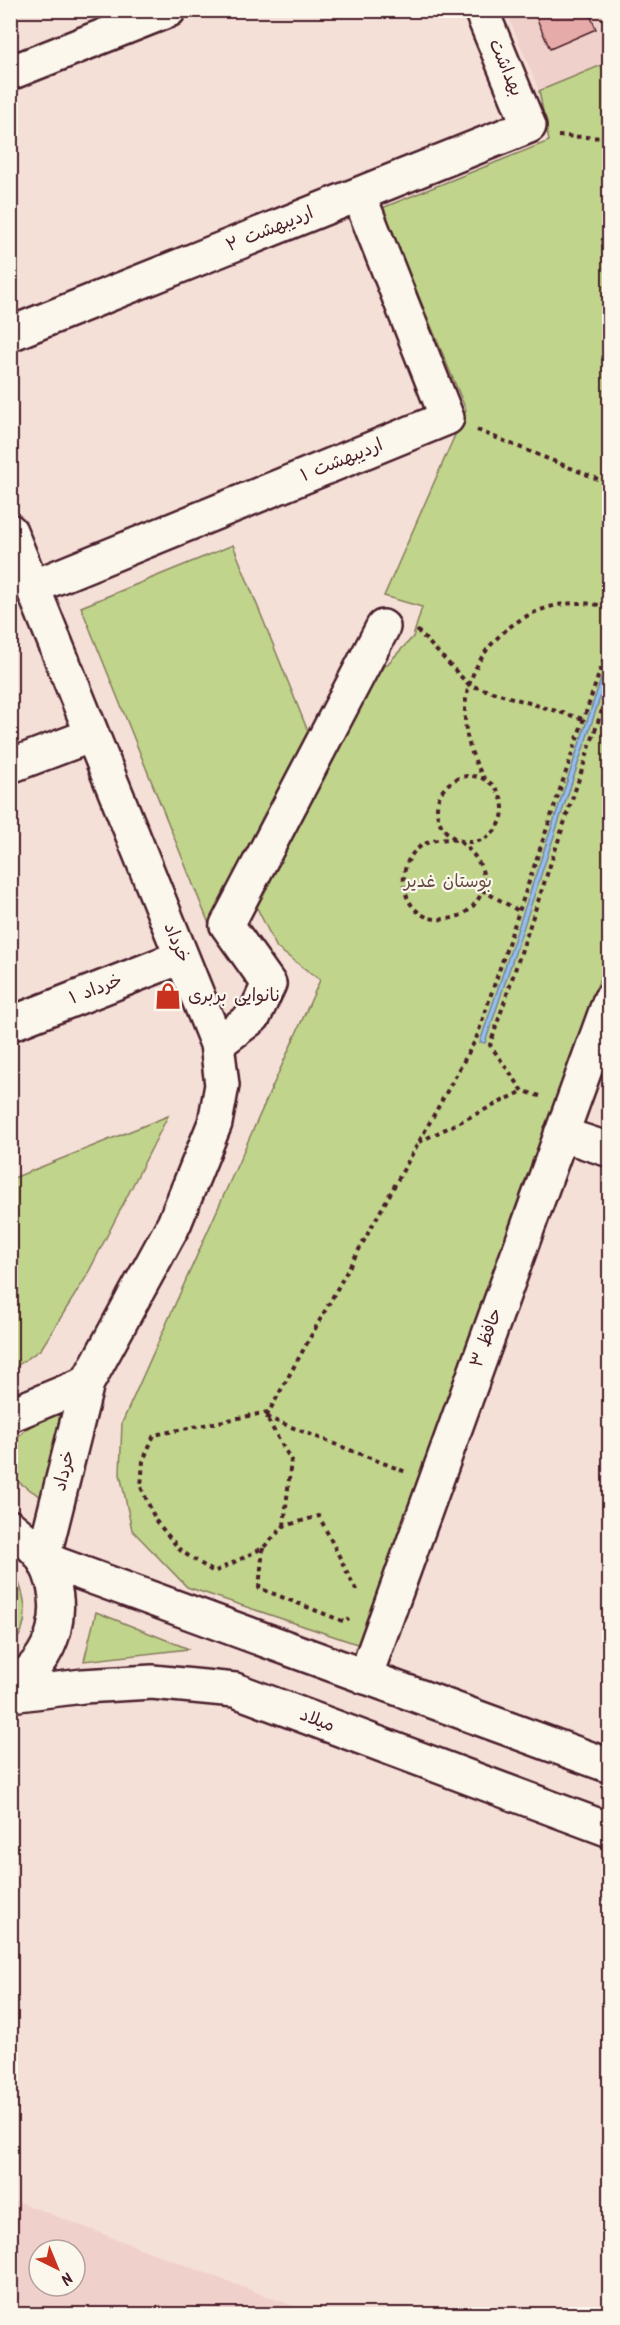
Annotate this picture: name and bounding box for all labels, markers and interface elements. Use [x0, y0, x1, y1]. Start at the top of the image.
street label: بهداشت [480, 35, 530, 101]
street label: اردیبهشت ۲ [222, 199, 318, 261]
street label: اردیبهشت ۱ [296, 431, 388, 491]
park label: بوستان غدیر [402, 868, 492, 897]
street label: خرداد [155, 918, 197, 968]
street label: خرداد ۱ [65, 967, 127, 1013]
shop icon: نانوایی بربری [153, 981, 183, 1011]
place label: نانوایی بربری [188, 982, 281, 1011]
street label: حافظ ۳ [463, 1304, 511, 1372]
street label: خرداد [46, 1447, 84, 1495]
street label: میلاد [295, 1701, 339, 1741]
north arrow [27, 2238, 87, 2298]
text: N [54, 2265, 78, 2290]

